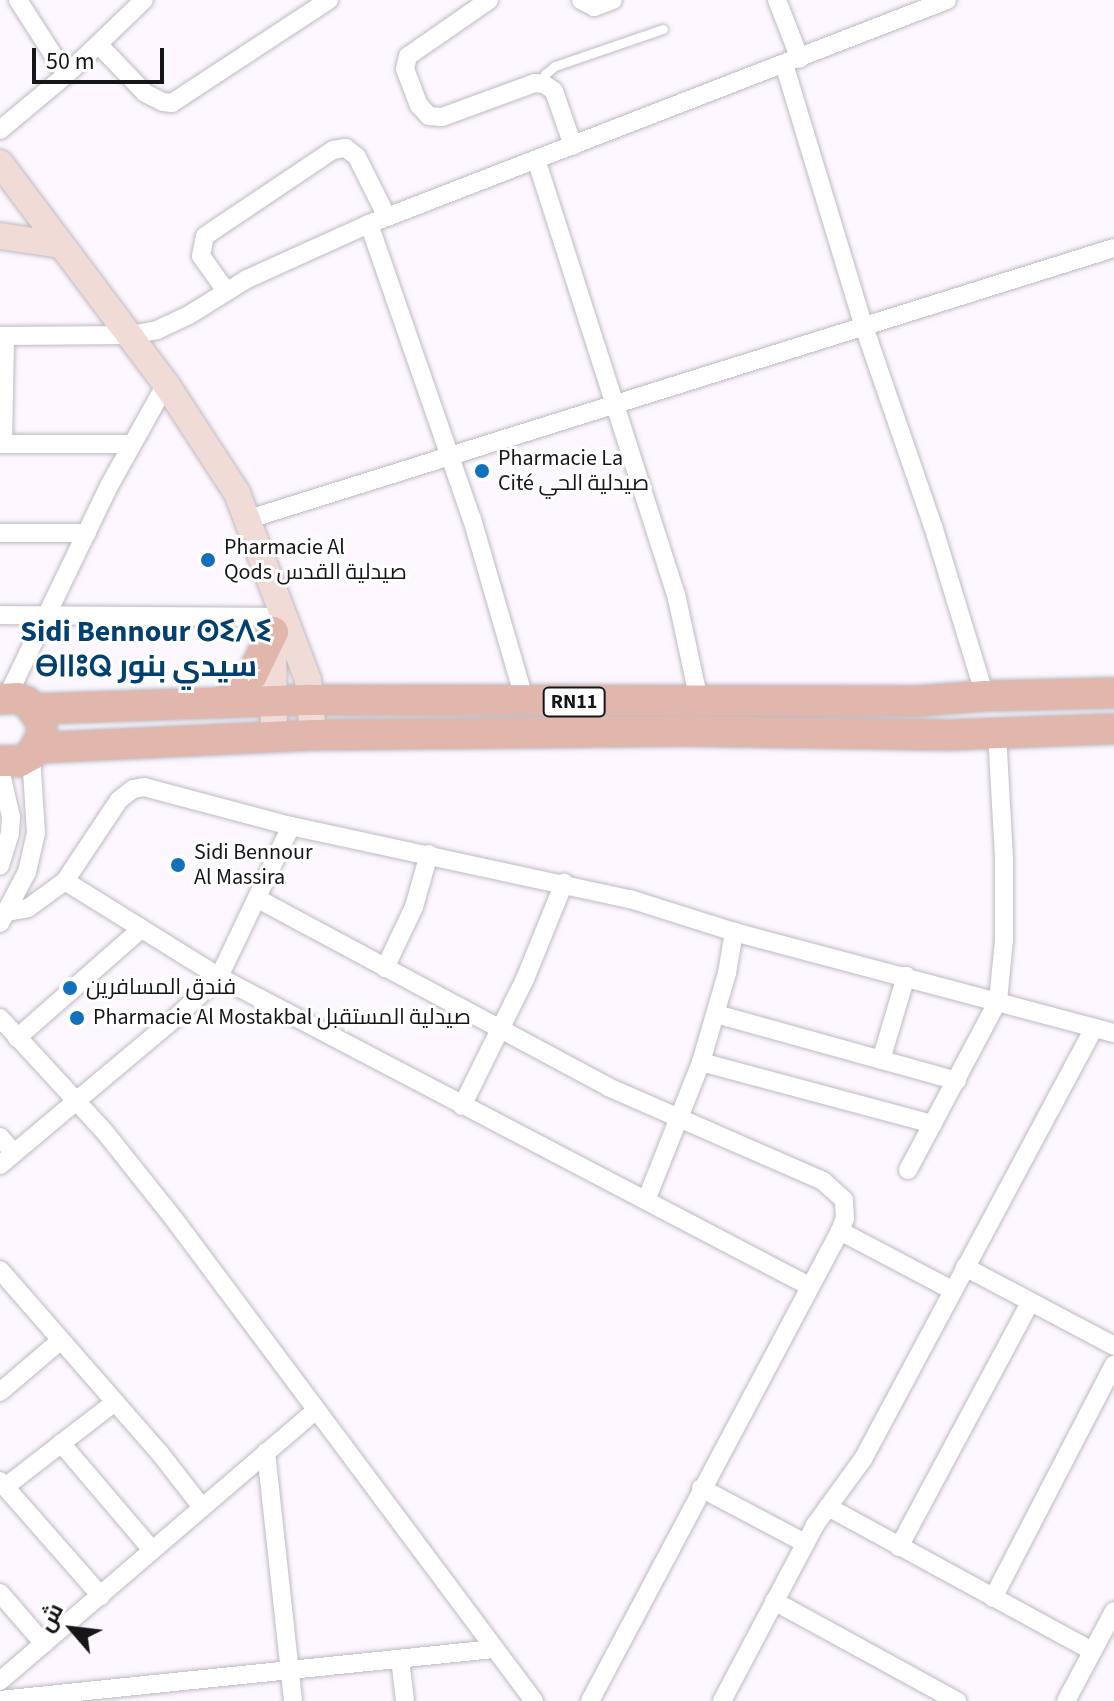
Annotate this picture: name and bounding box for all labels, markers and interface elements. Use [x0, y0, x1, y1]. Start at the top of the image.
scale bar [36, 32, 168, 82]
text: 50 m [46, 44, 95, 79]
place label: Pharmacie La Cité صيدلية الحي [498, 445, 649, 496]
marker: Pharmacie La Cité صيدلية الحي [473, 462, 491, 480]
place label: Pharmacie Al Qods صيدلية القدس [224, 534, 407, 586]
marker: Pharmacie Al Qods صيدلية القدس [199, 551, 217, 569]
district label: Sidi Bennour ⵙⵉⴷⵉ ⴱⵏⵏⵓⵕ سيدي بنور [20, 614, 272, 684]
road number: RN11 [542, 686, 606, 718]
place label: Sidi Bennour Al Massira [194, 839, 313, 890]
marker: Sidi Bennour Al Massira [169, 856, 187, 874]
place label: فندق المسافرين [86, 975, 236, 1001]
marker: فندق المسافرين [61, 979, 79, 997]
place label: Pharmacie Al Mostakbal صيدلية المستقبل [93, 1005, 471, 1031]
marker: Pharmacie Al Mostakbal صيدلية المستقبل [68, 1009, 86, 1027]
north arrow [32, 1589, 112, 1669]
text: ش [30, 1598, 72, 1638]

